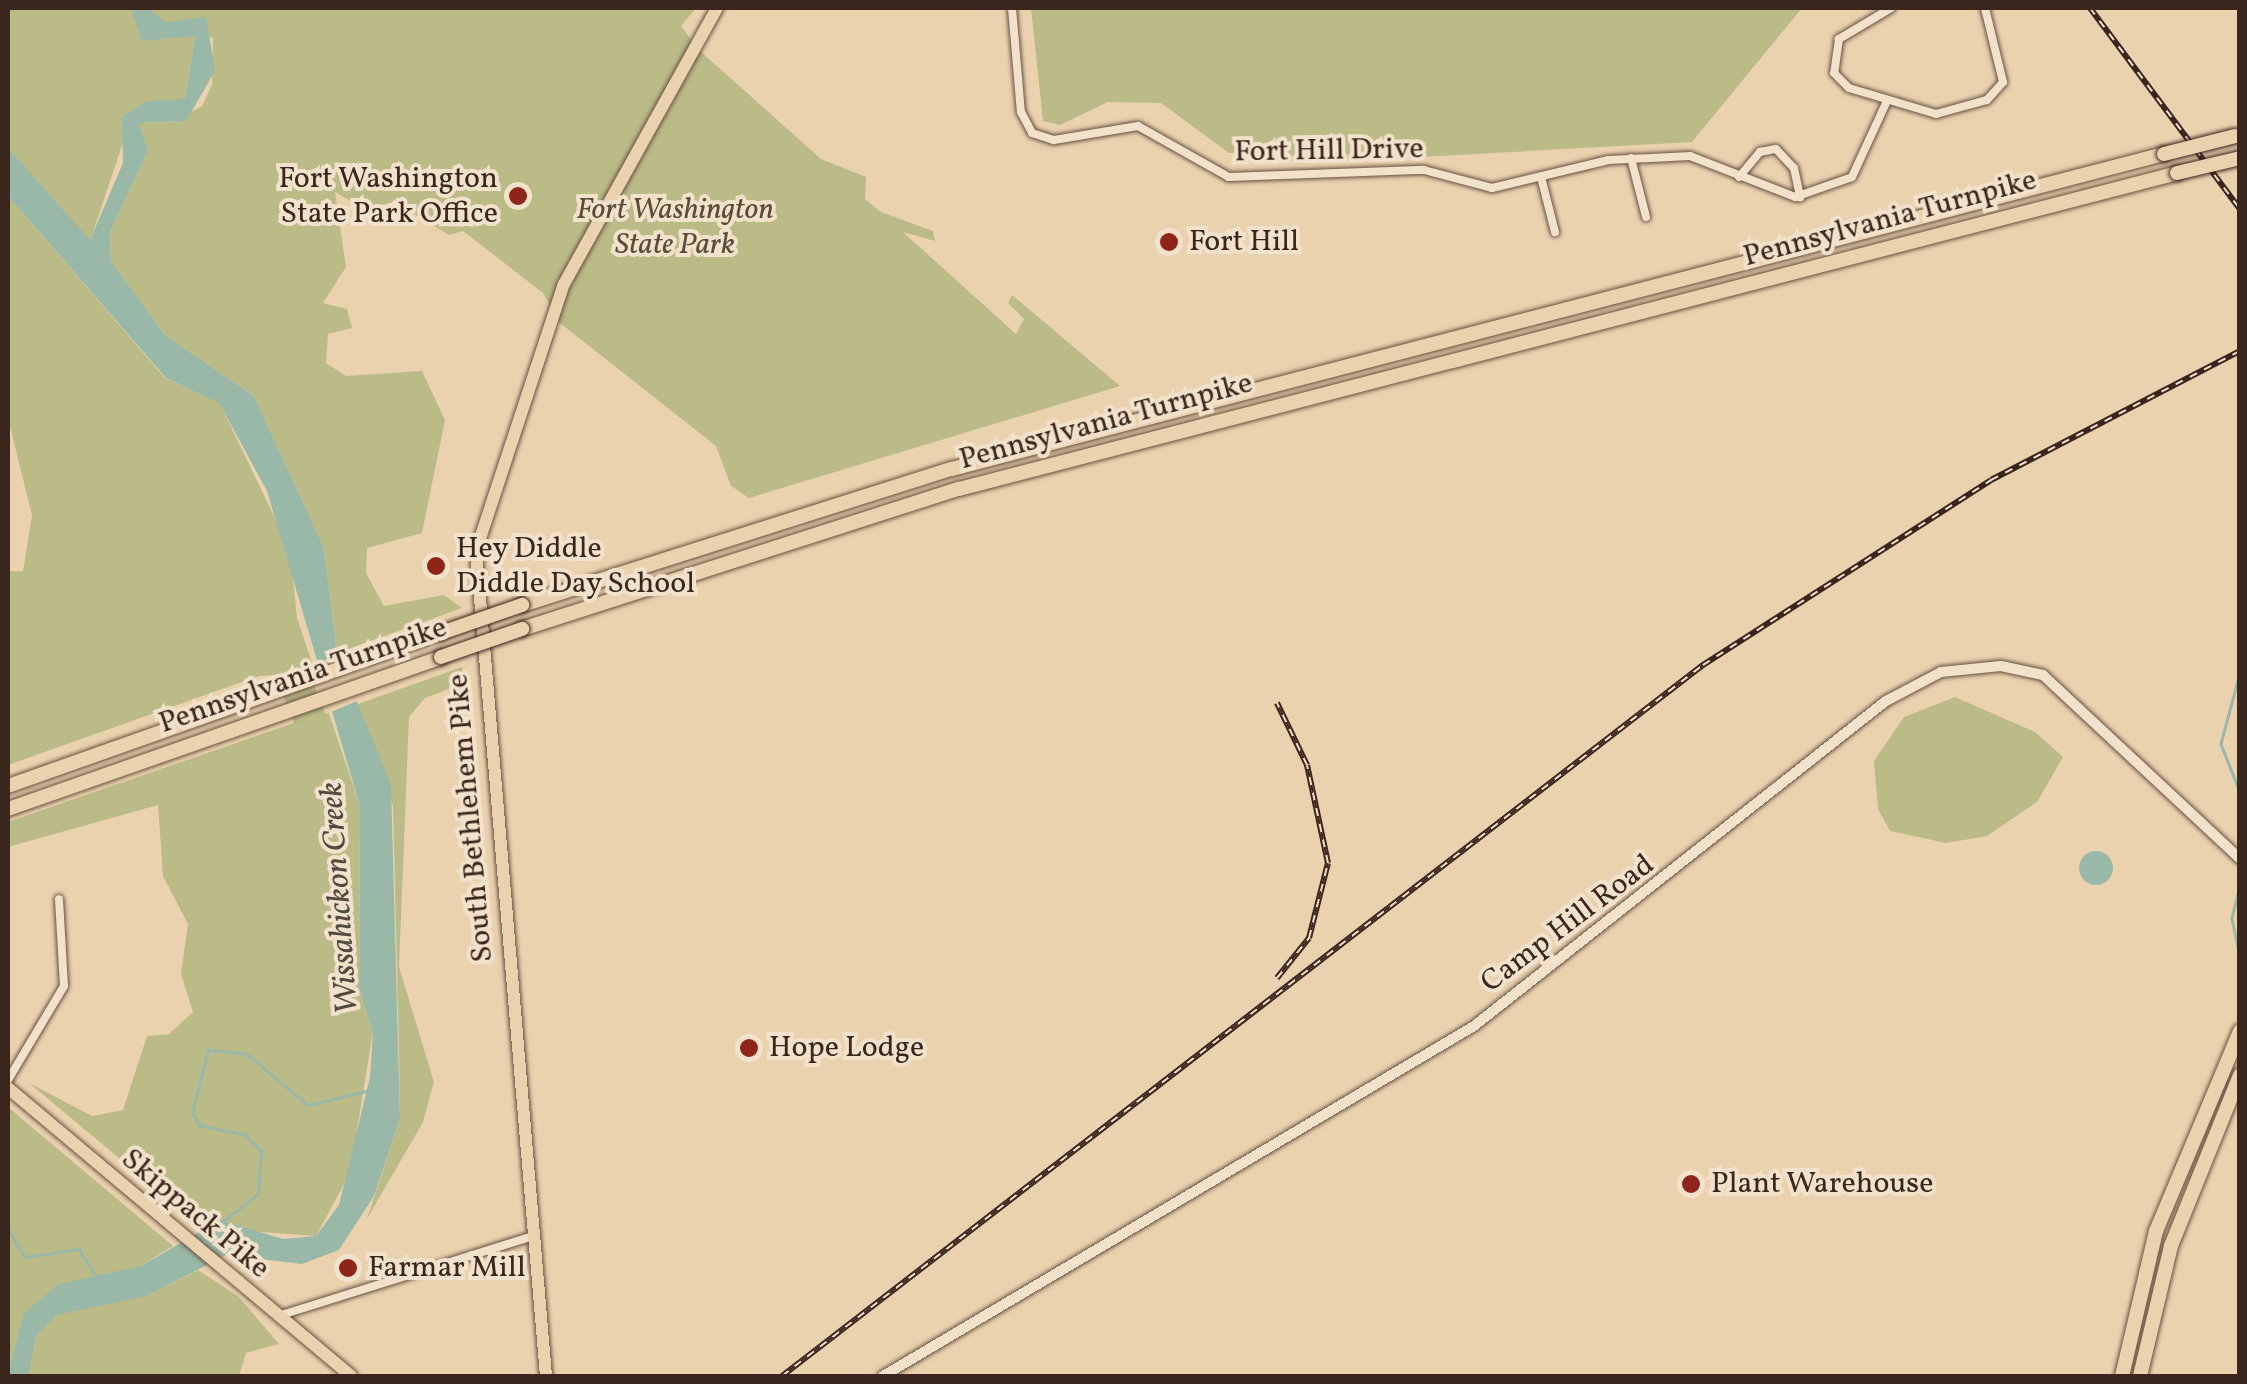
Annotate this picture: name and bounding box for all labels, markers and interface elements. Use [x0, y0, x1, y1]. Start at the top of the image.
street label: Fort Hill Drive [1234, 131, 1424, 171]
place label: Fort Washington State Park Office [278, 161, 498, 232]
street label: Pennsylvania Turnpike [1739, 162, 2041, 276]
marker: Fort Washington State Park Office [507, 185, 529, 207]
park label: Fort Washington State Park [576, 192, 774, 262]
place label: Fort Hill [1189, 224, 1299, 260]
marker: Fort Hill [1158, 231, 1180, 253]
street label: Pennsylvania Turnpike [955, 365, 1257, 479]
place label: Hey Diddle Diddle Day School [456, 531, 696, 602]
marker: Hey Diddle Diddle Day School [425, 555, 447, 577]
street label: Pennsylvania Turnpike [154, 610, 452, 742]
street label: South Bethlehem Pike [440, 672, 502, 964]
water label: Wissahickon Creek [314, 781, 368, 1015]
street label: Camp Hill Road [1474, 847, 1662, 1001]
place label: Hope Lodge [769, 1030, 924, 1066]
marker: Hope Lodge [738, 1037, 760, 1059]
street label: Skippack Pike [113, 1141, 277, 1287]
place label: Plant Warehouse [1711, 1166, 1934, 1202]
marker: Plant Warehouse [1680, 1173, 1702, 1195]
place label: Farmar Mill [368, 1250, 526, 1286]
marker: Farmar Mill [337, 1257, 359, 1279]

